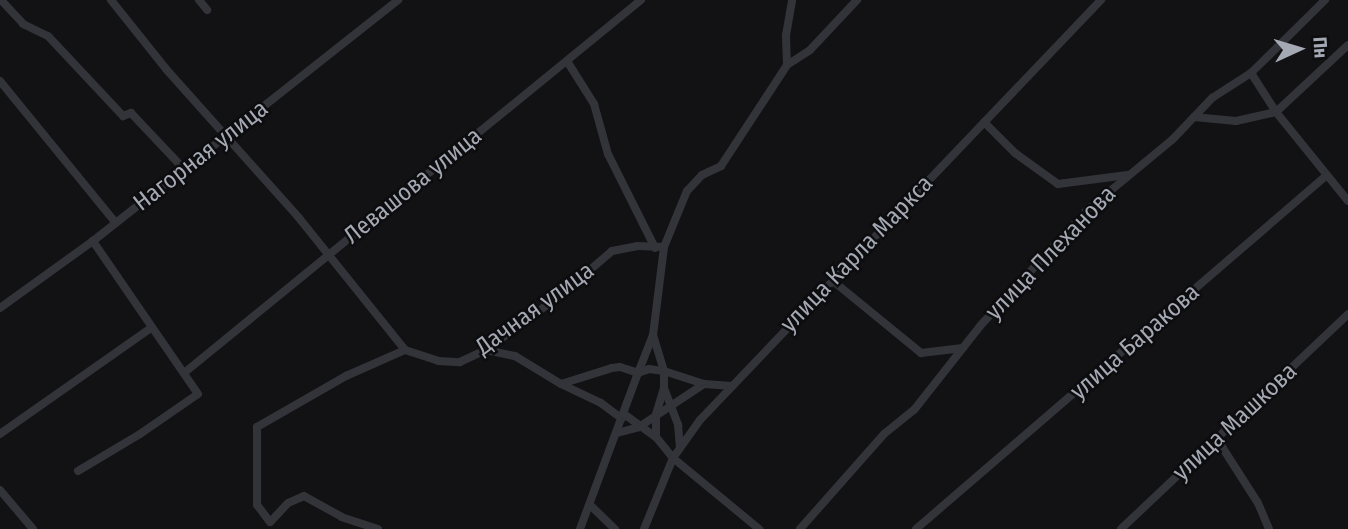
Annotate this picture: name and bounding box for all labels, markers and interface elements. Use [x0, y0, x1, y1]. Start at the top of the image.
north arrow [1264, 14, 1334, 84]
text: Пн [1308, 36, 1333, 59]
street label: Нагорная улица [128, 95, 274, 217]
street label: Левашова улица [338, 122, 488, 250]
street label: улица Карла Маркса [775, 170, 939, 338]
street label: улица Плеханова [980, 180, 1122, 326]
street label: Дачная улица [470, 256, 600, 362]
street label: улица Баракова [1065, 278, 1205, 406]
street label: улица Машкова [1167, 357, 1303, 487]

